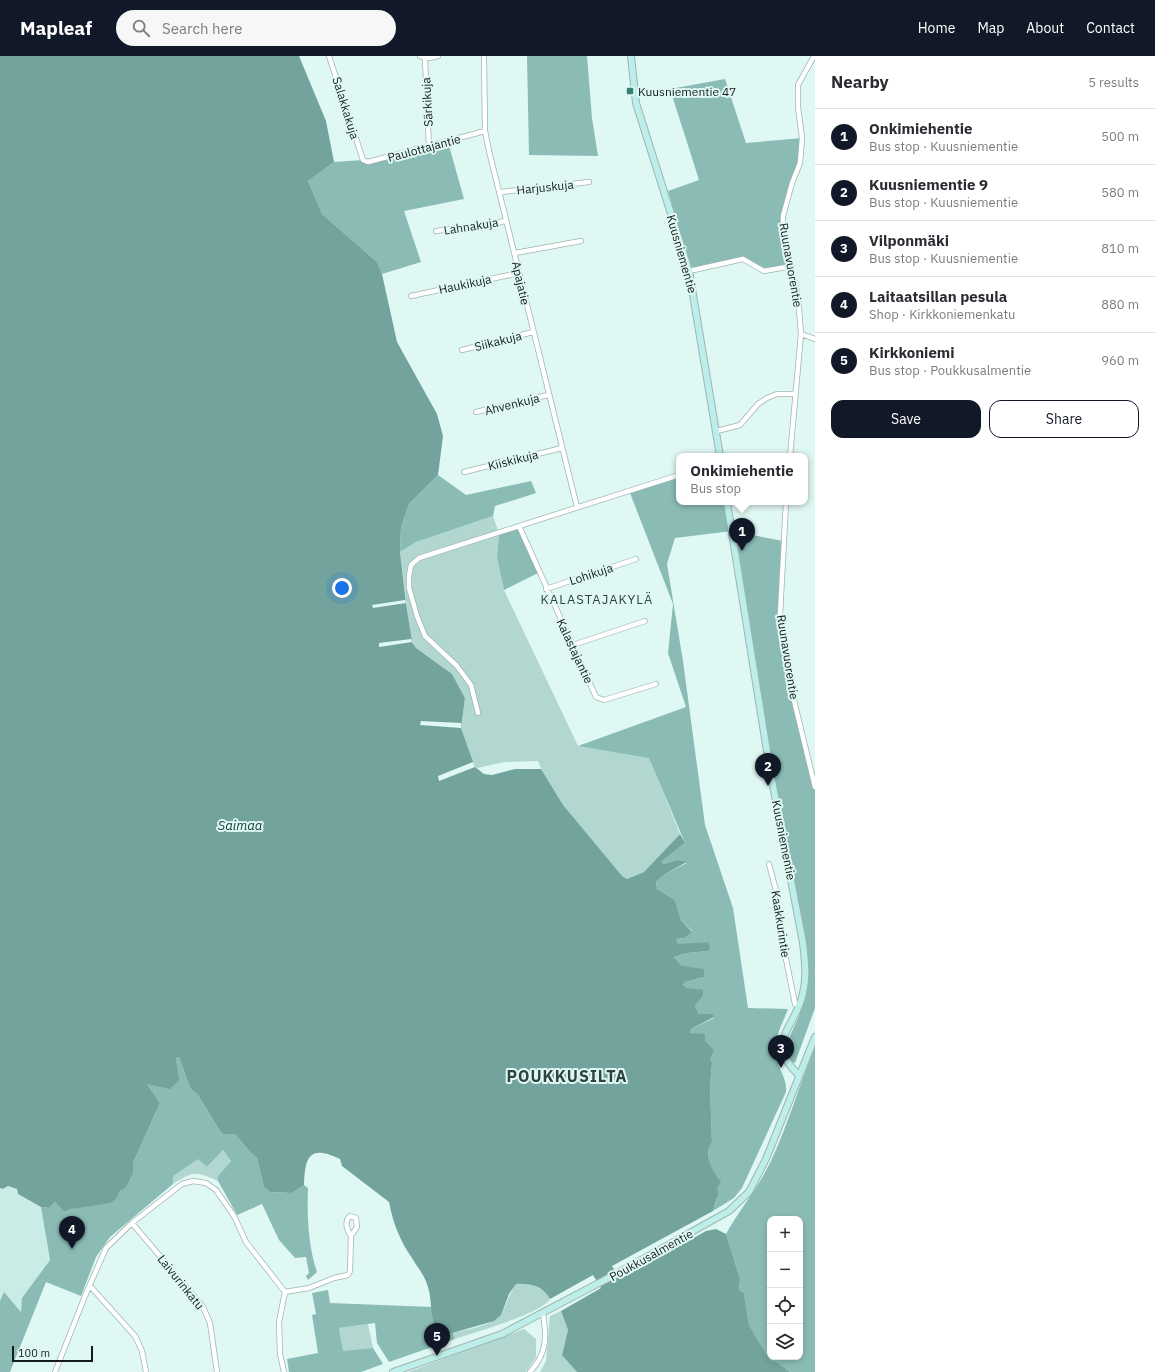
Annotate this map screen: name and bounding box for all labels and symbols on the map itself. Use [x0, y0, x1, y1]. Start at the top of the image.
street label: Salakkakuja [329, 75, 363, 142]
street label: Särkikuja [418, 76, 436, 127]
place label: Kuusniementie 47 [638, 84, 736, 99]
marker: Kuusniementie 47 [625, 86, 635, 96]
street label: Paulottajantie [386, 131, 463, 165]
street label: Harjuskuja [516, 176, 575, 197]
street label: Kuusniementie [664, 213, 700, 295]
street label: Lahnakuja [443, 214, 500, 238]
street label: Ruunavuorentie [776, 222, 806, 309]
street label: Apajatie [509, 260, 533, 307]
street label: Haukikuja [437, 271, 493, 297]
street label: Siikakuja [473, 328, 524, 354]
street label: Ahvenkuja [483, 390, 542, 418]
street label: Kiiskikuja [486, 446, 540, 473]
pin: 1 [729, 518, 755, 551]
street label: Lohikuja [567, 560, 615, 588]
your location [332, 578, 352, 598]
district label: KALASTAJAKYLÄ [541, 591, 653, 608]
street label: Ruunavuorentie [774, 614, 802, 701]
street label: Kalastajantie [553, 616, 597, 686]
pin: 2 [755, 753, 781, 786]
street label: Kuusniementie [769, 799, 799, 882]
water label: Saimaa [218, 817, 262, 834]
street label: Kaakkurintie [768, 889, 794, 959]
pin: 3 [768, 1035, 794, 1068]
district label: POUKKUSILTA [507, 1066, 627, 1086]
pin: 4 [59, 1216, 85, 1249]
street label: Poukkusalmentie [607, 1226, 696, 1284]
street label: Laivurinkatu [154, 1252, 208, 1312]
pin: 5 [424, 1323, 450, 1356]
scale bar [12, 1344, 93, 1363]

